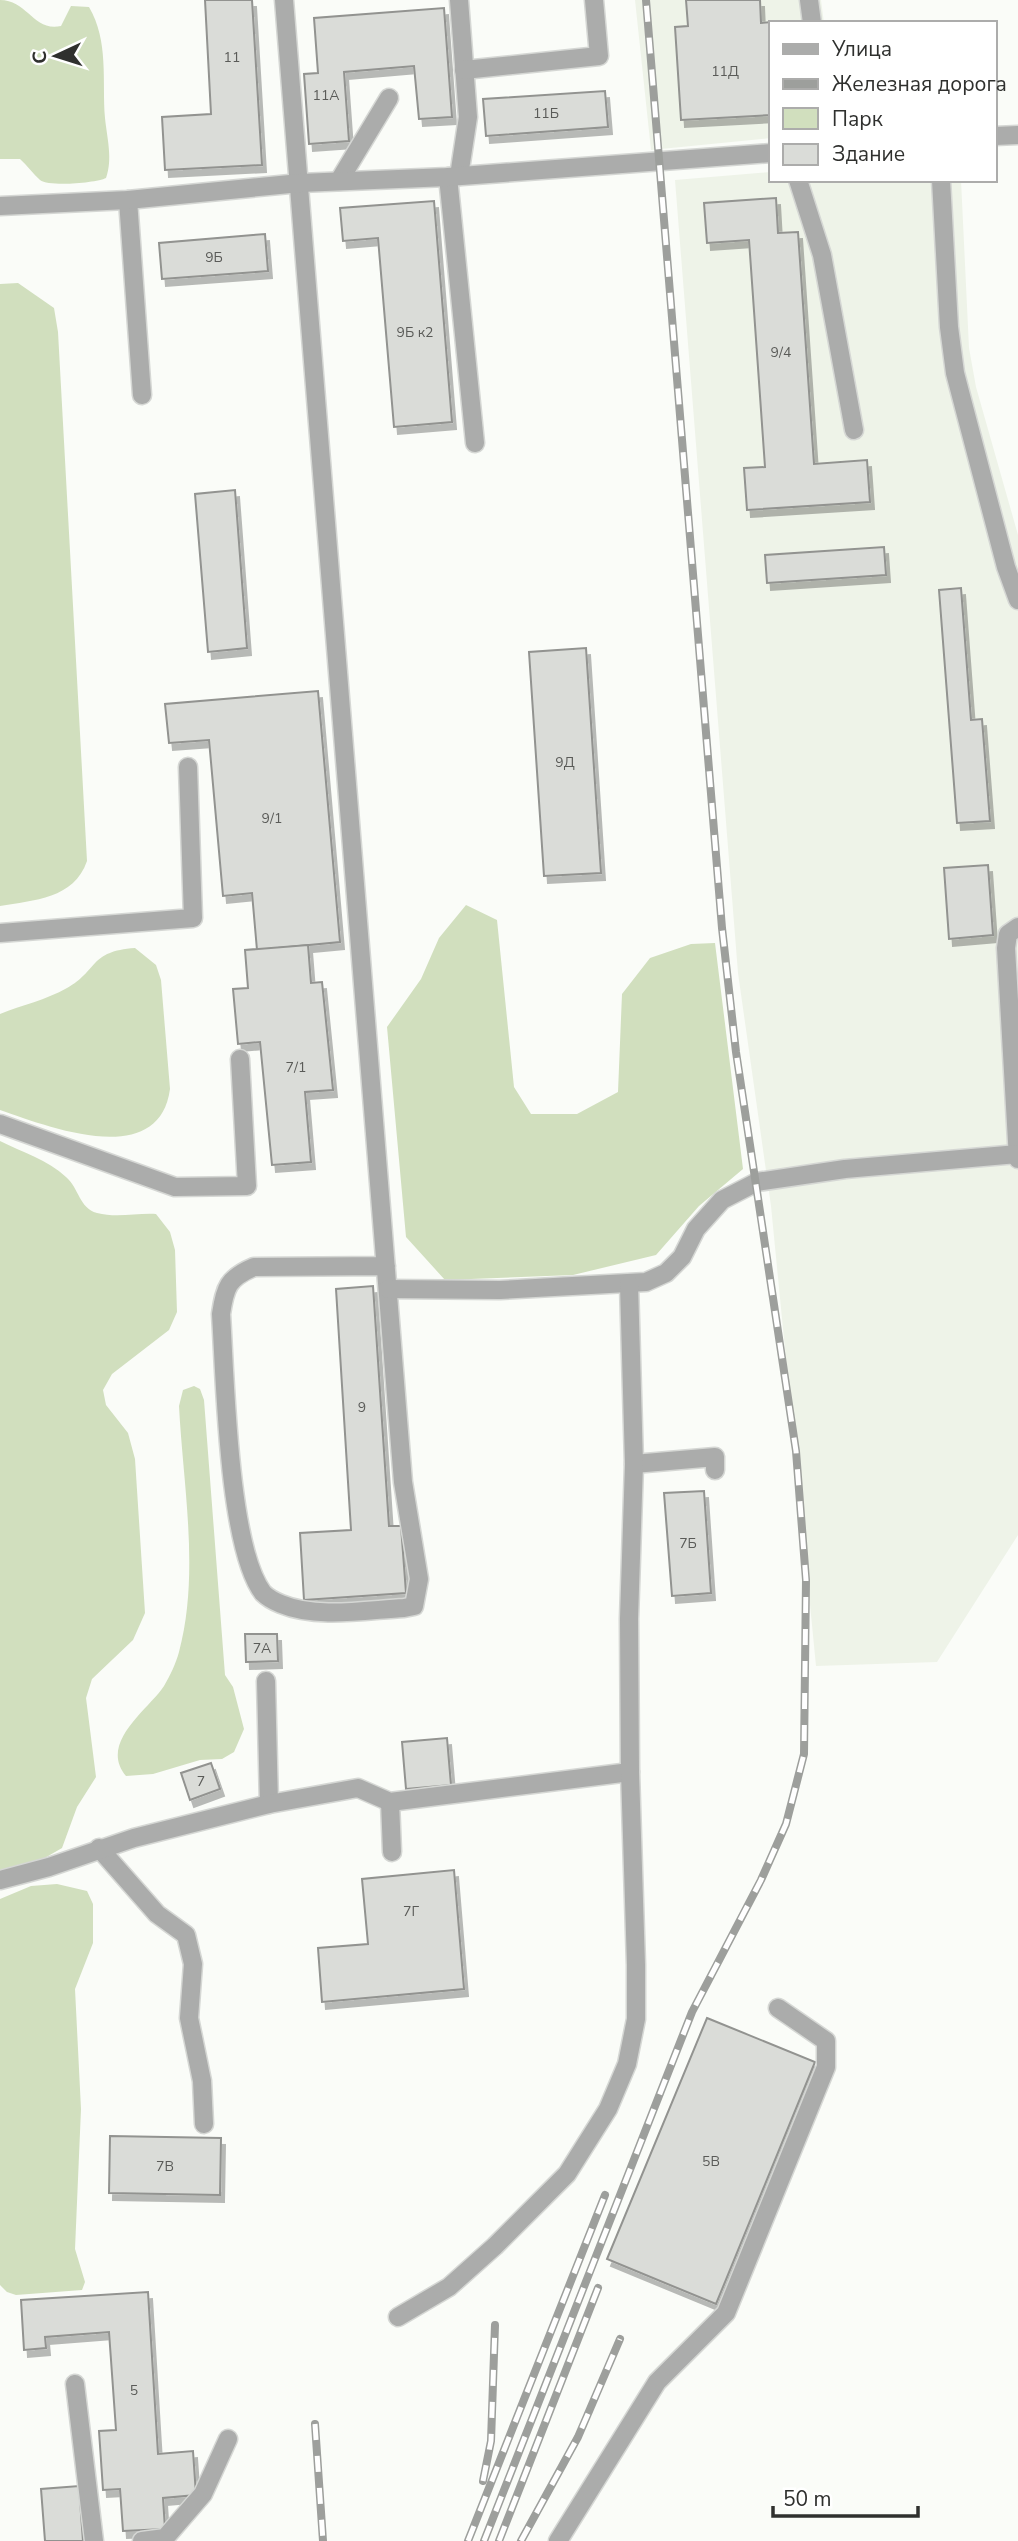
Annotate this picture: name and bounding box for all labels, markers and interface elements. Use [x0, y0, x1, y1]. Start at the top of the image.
north arrow [21, 21, 91, 91]
legend [769, 21, 997, 182]
text: Улица [831, 35, 892, 63]
house number: 11 [224, 48, 240, 67]
text: С [27, 50, 53, 64]
house number: 11Д [711, 62, 739, 81]
text: Железная дорога [832, 70, 1007, 98]
house number: 11А [312, 86, 340, 105]
house number: 11Б [533, 104, 559, 123]
text: Парк [832, 105, 884, 133]
text: Здание [832, 140, 905, 168]
house number: 9Б [205, 248, 223, 267]
house number: 9Б к2 [396, 323, 434, 342]
house number: 9/4 [771, 343, 791, 362]
house number: 9Д [555, 753, 575, 772]
house number: 9/1 [262, 809, 282, 828]
house number: 7/1 [286, 1058, 306, 1077]
house number: 9 [358, 1398, 366, 1417]
house number: 7Б [679, 1534, 697, 1553]
house number: 7А [253, 1639, 271, 1658]
house number: 7 [197, 1772, 205, 1791]
house number: 7Г [403, 1902, 419, 1921]
house number: 5В [702, 2152, 720, 2171]
house number: 7В [156, 2157, 174, 2176]
house number: 5 [130, 2381, 138, 2400]
scale bar [773, 2474, 918, 2518]
text: 50 m [783, 2485, 832, 2513]

